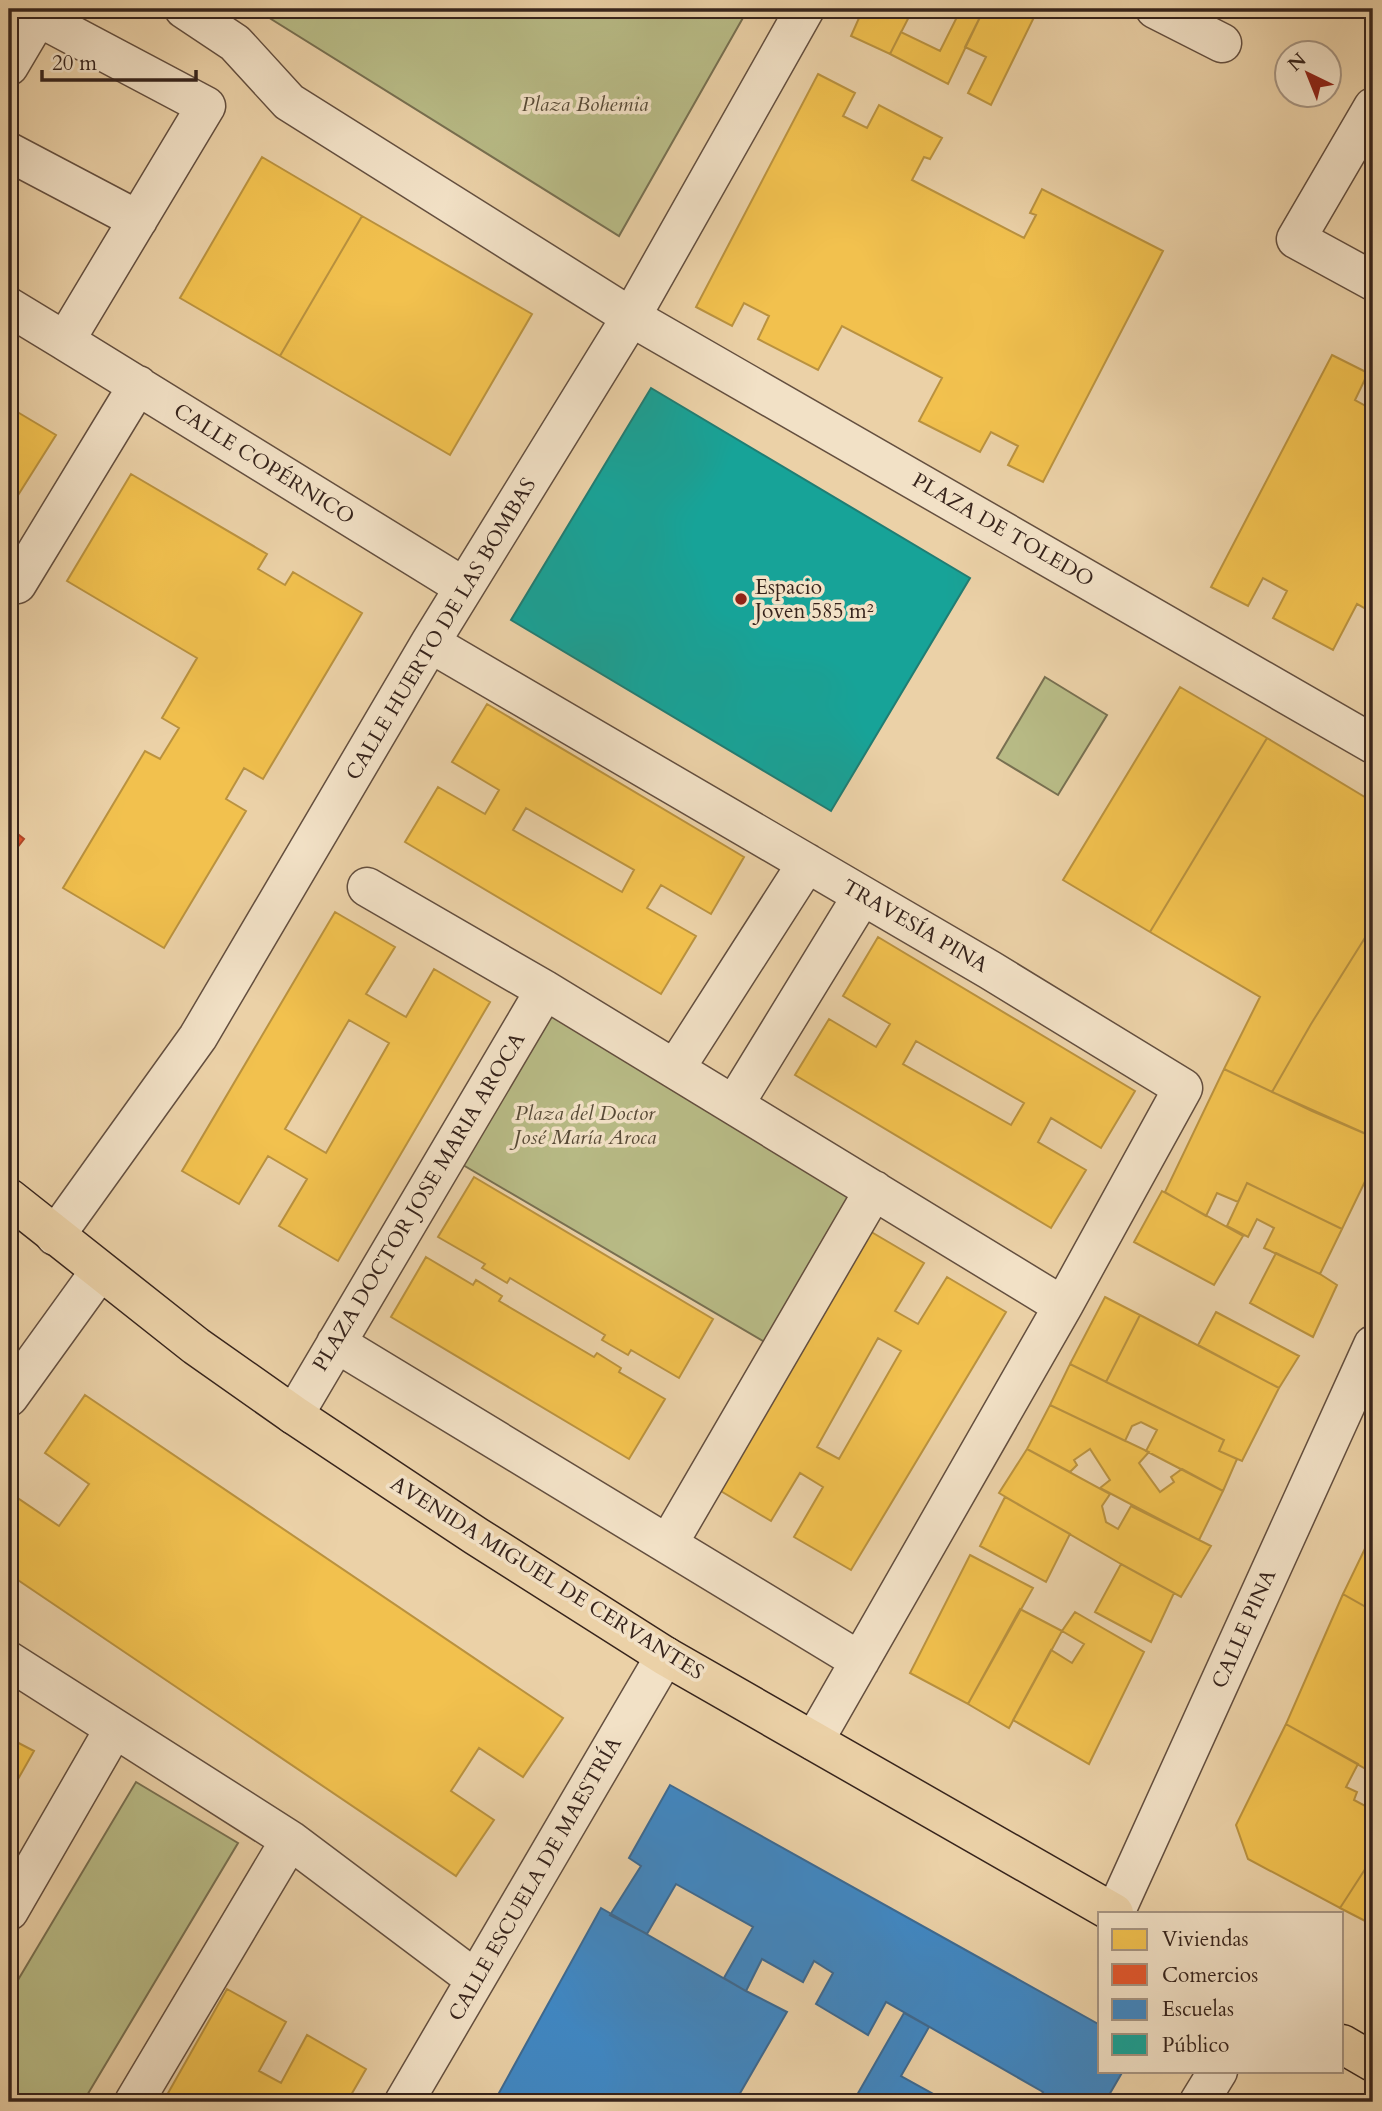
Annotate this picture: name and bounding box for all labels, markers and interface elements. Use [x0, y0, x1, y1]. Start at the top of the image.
scale bar [42, 38, 196, 82]
north arrow [1274, 38, 1344, 108]
text: N [1282, 47, 1312, 77]
text: 20 m [52, 49, 97, 78]
park label: Plaza Bohemia [521, 90, 649, 119]
street label: CALLE COPÉRNICO [168, 396, 360, 532]
street label: PLAZA DE TOLEDO [907, 466, 1099, 594]
street label: CALLE HUERTO DE LAS BOMBAS [339, 472, 543, 786]
place label: Espacio Joven 585 m² [752, 573, 874, 626]
marker: Espacio Joven 585 m² [733, 591, 749, 607]
street label: TRAVESÍA PINA [837, 872, 993, 980]
street label: PLAZA DOCTOR JOSE MARIA AROCA [306, 1027, 532, 1377]
park label: Plaza del Doctor José María Aroca [509, 1099, 656, 1152]
street label: AVENIDA MIGUEL DE CERVANTES [385, 1469, 709, 1687]
street label: CALLE PINA [1205, 1565, 1283, 1693]
street label: CALLE ESCUELA DE MAESTRÍA [441, 1731, 629, 2026]
legend [1098, 1912, 1344, 2072]
text: Viviendas [1162, 1925, 1249, 1954]
text: Comercios [1162, 1961, 1258, 1990]
text: Escuelas [1162, 1995, 1234, 2024]
text: Público [1162, 2031, 1229, 2060]

